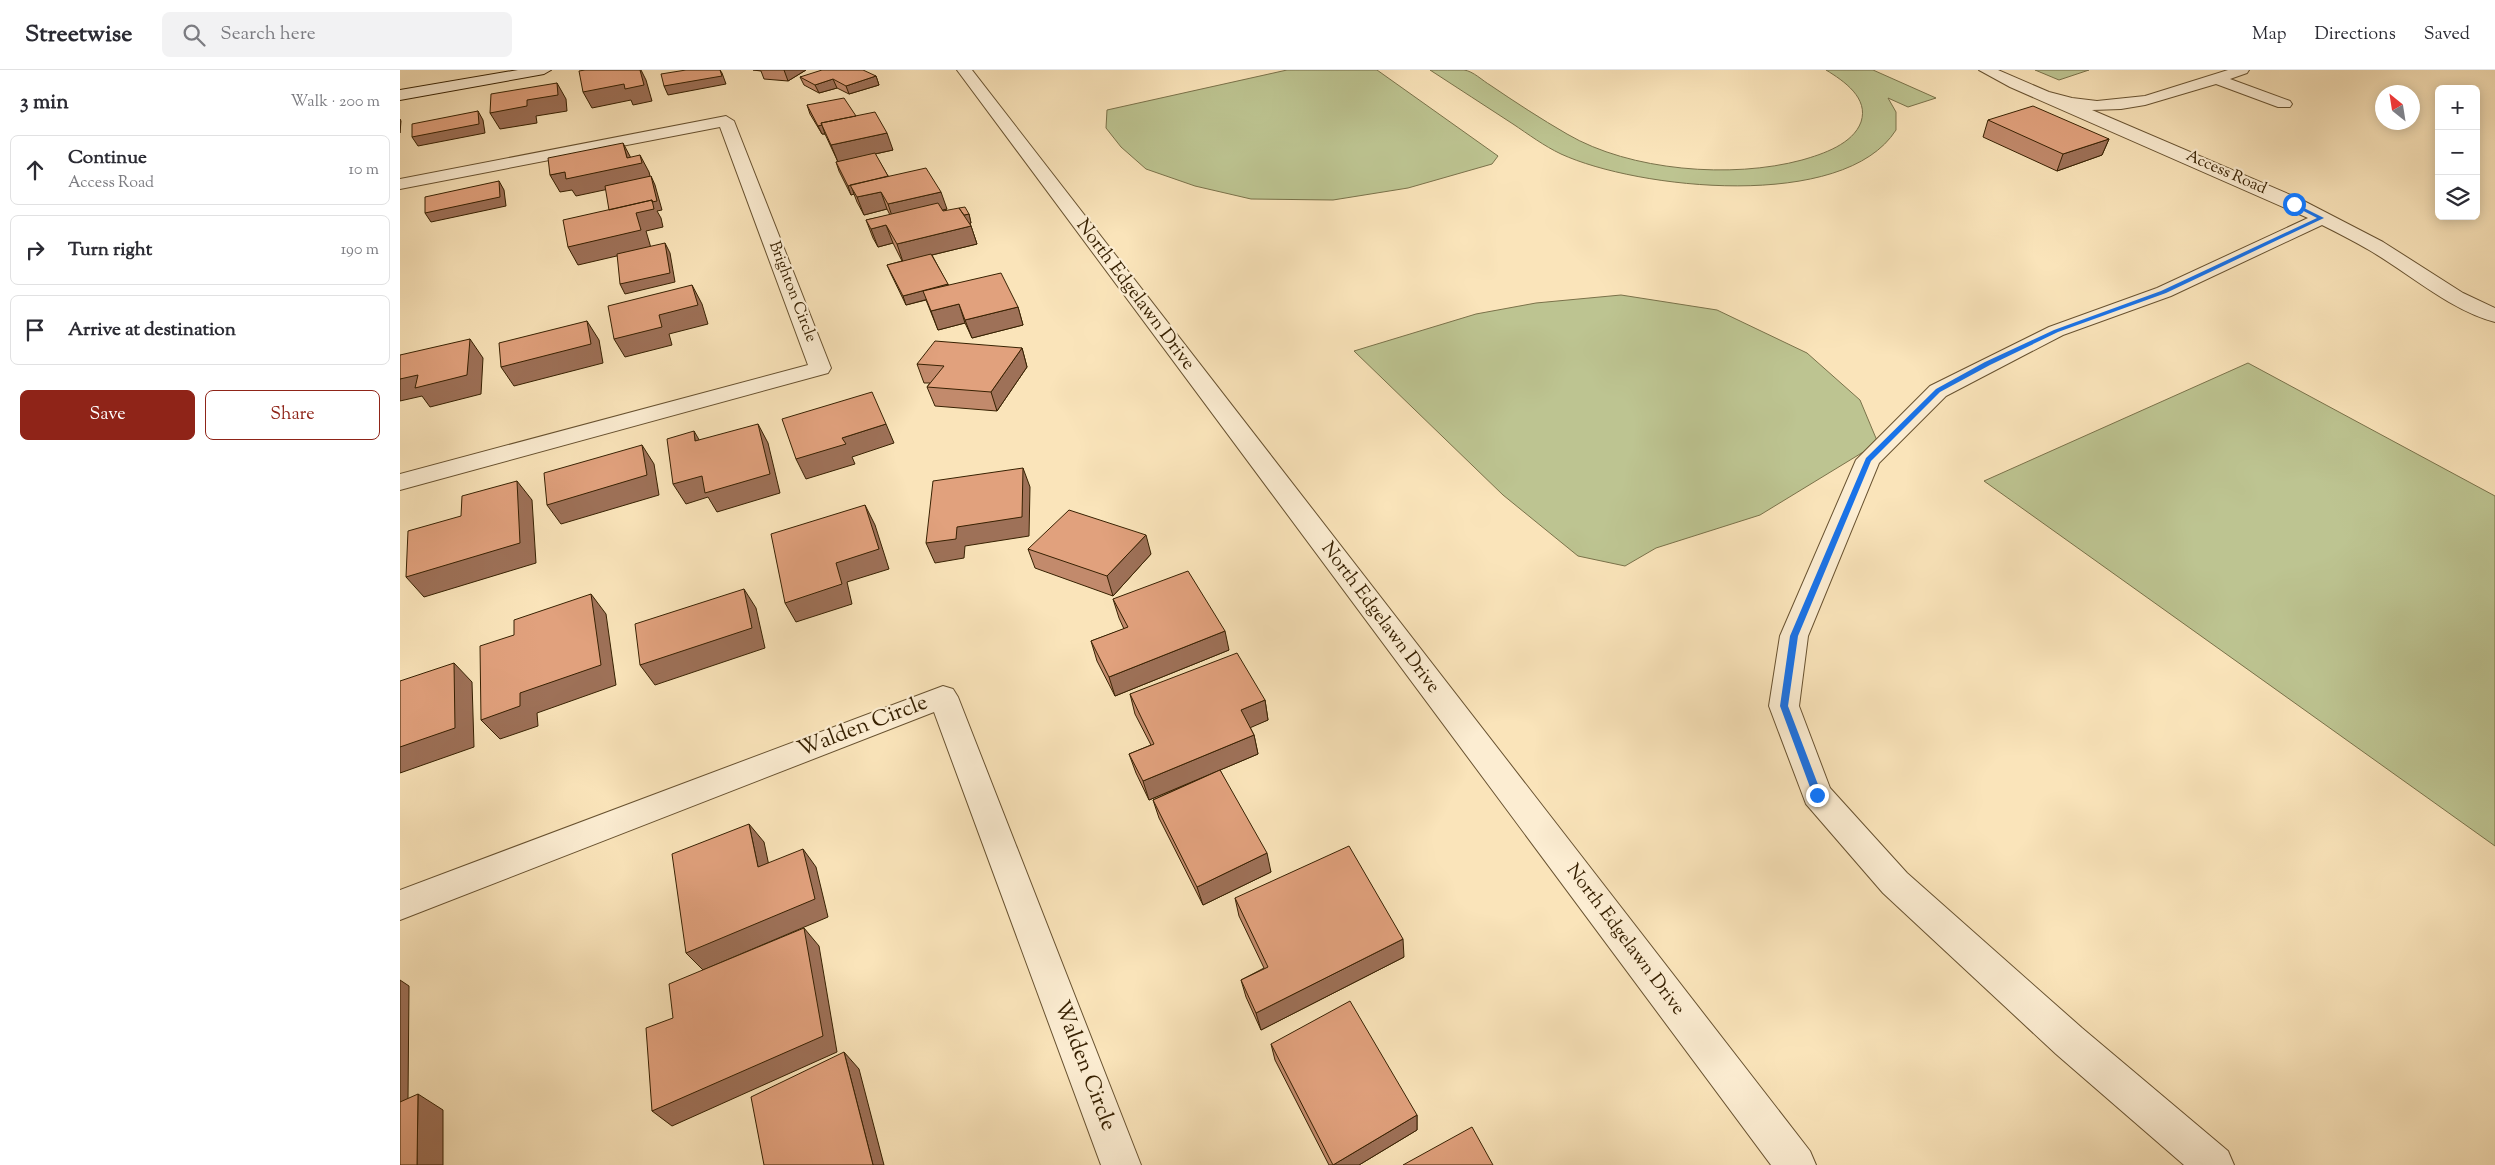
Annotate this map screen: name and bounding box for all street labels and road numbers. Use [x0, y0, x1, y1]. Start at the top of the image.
street label: Access Road [2182, 145, 2270, 201]
street label: North Edgelawn Drive [1069, 214, 1201, 376]
street label: Brighton Circle [762, 238, 822, 346]
street label: North Edgelawn Drive [1314, 537, 1446, 699]
street label: Walden Circle [793, 687, 933, 767]
street label: North Edgelawn Drive [1559, 859, 1691, 1021]
street label: Walden Circle [1044, 996, 1124, 1136]

